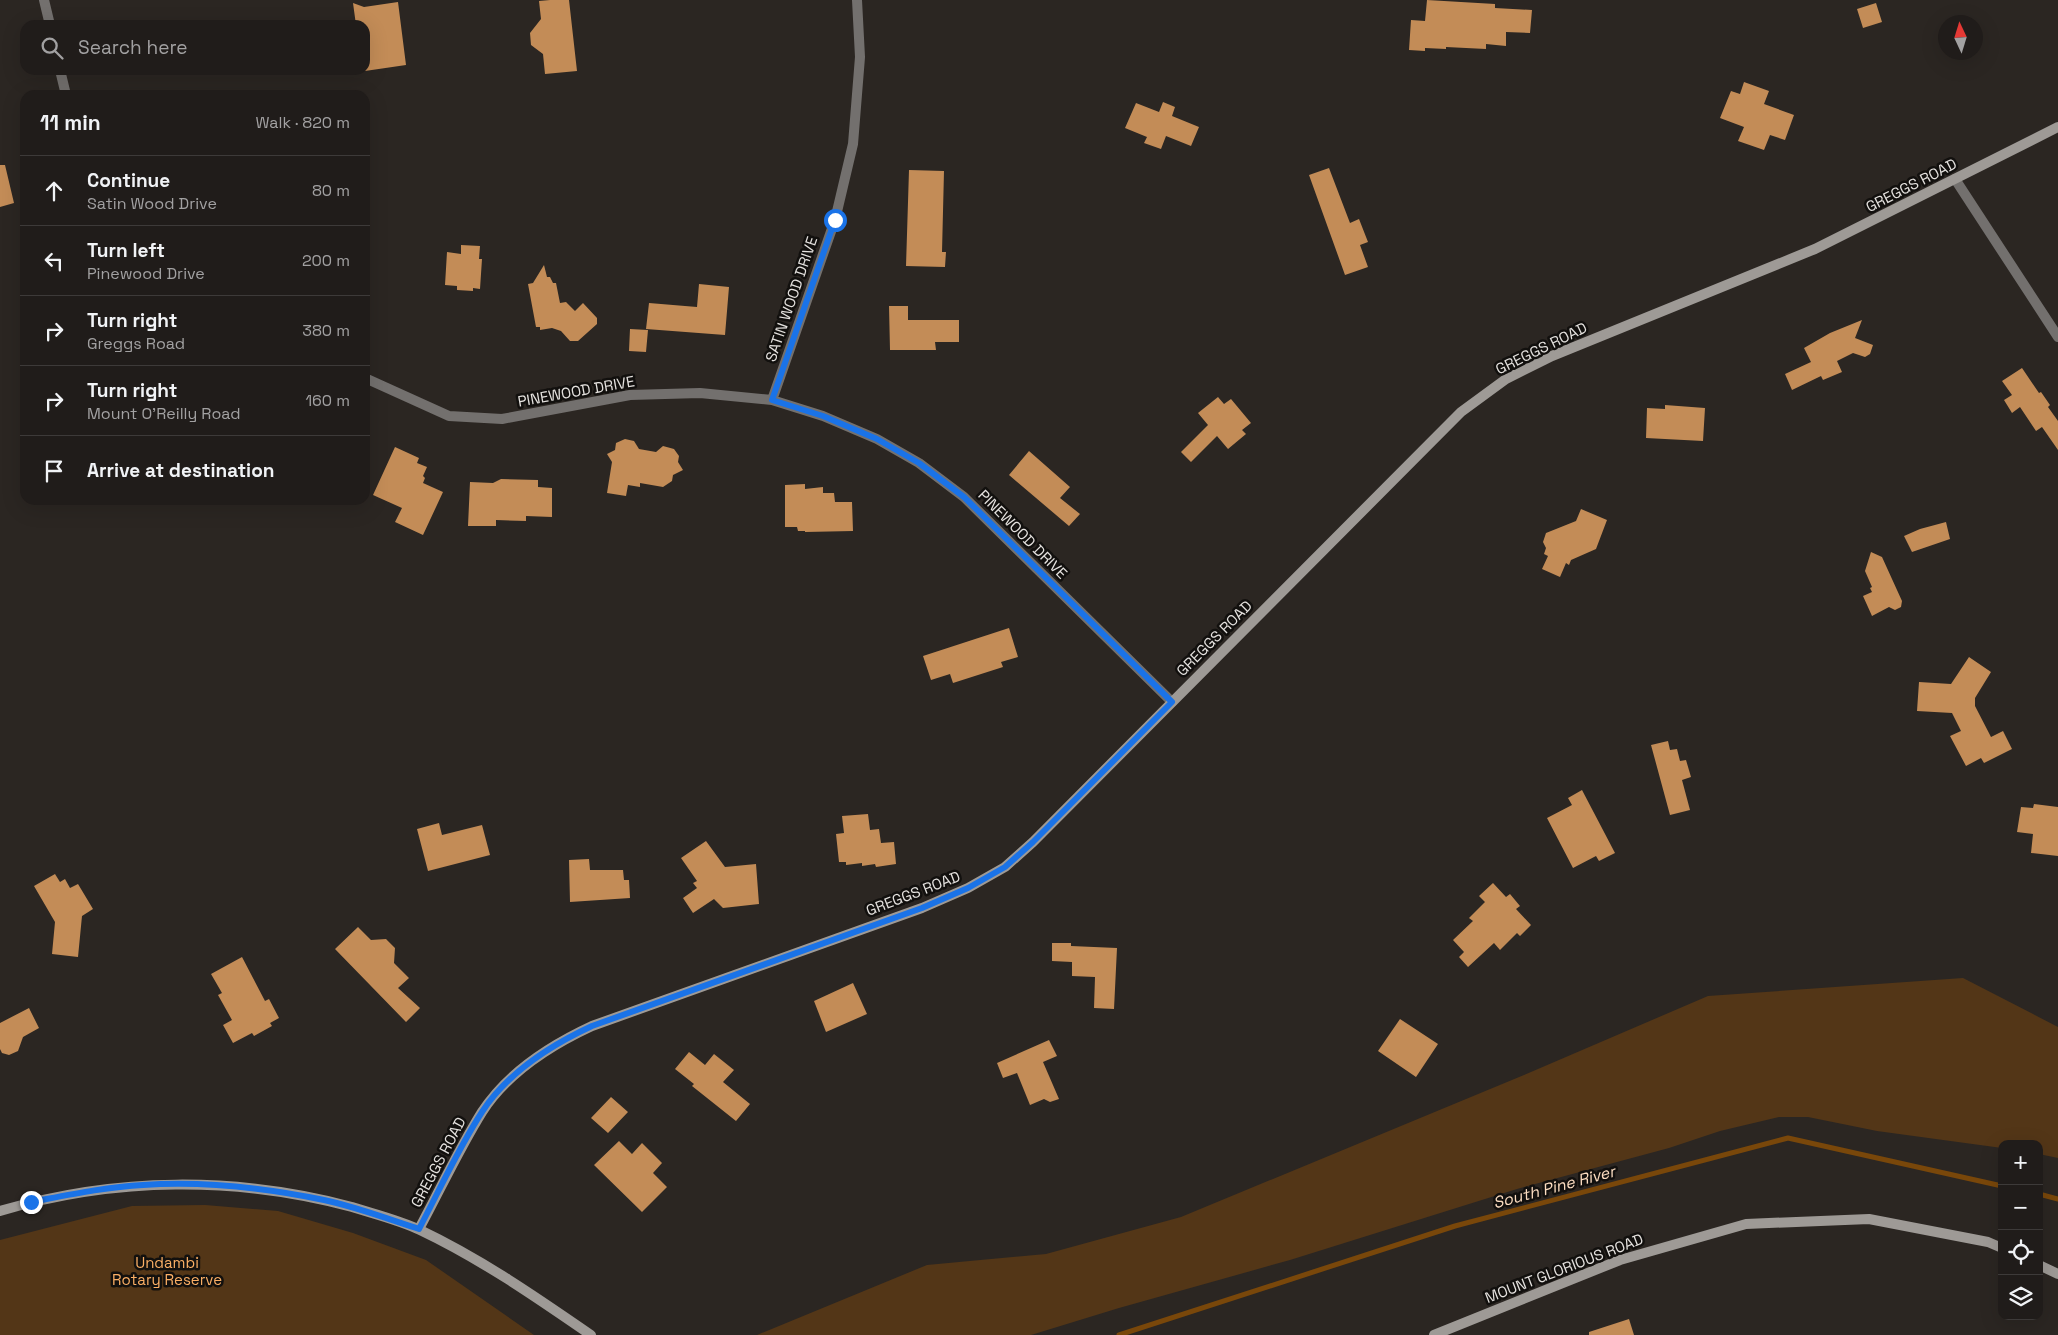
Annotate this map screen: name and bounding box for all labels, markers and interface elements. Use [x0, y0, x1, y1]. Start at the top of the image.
north arrow [1938, 15, 1983, 60]
search box [20, 20, 370, 75]
icon: search [38, 34, 66, 62]
text: Search here [78, 35, 188, 60]
text: 11 min [40, 109, 101, 136]
text: Walk · 820 m [255, 112, 350, 133]
street label: GREGGS ROAD [1862, 154, 1960, 216]
text: Continue [87, 168, 170, 193]
icon: ahead [40, 177, 68, 205]
text: 80 m [312, 180, 350, 201]
text: Satin Wood Drive [87, 193, 217, 214]
route start [824, 209, 847, 232]
street label: SATIN WOOD DRIVE [761, 234, 821, 364]
text: Turn left [87, 238, 165, 263]
icon: left [40, 247, 68, 275]
text: 200 m [302, 250, 350, 271]
text: Pinewood Drive [87, 263, 205, 284]
text: Turn right [87, 308, 177, 333]
icon: right [40, 317, 68, 345]
street label: GREGGS ROAD [1492, 318, 1590, 378]
text: 380 m [302, 320, 350, 341]
text: Greggs Road [87, 333, 185, 354]
street label: PINEWOOD DRIVE [516, 371, 636, 411]
text: Turn right [87, 378, 177, 403]
icon: right [40, 387, 68, 415]
text: 160 m [305, 390, 350, 411]
text: Mount O'Reilly Road [87, 403, 241, 424]
icon: arrive [40, 457, 68, 485]
text: Arrive at destination [87, 458, 275, 483]
street label: PINEWOOD DRIVE [974, 485, 1072, 583]
street label: GREGGS ROAD [1172, 596, 1256, 680]
street label: GREGGS ROAD [863, 866, 963, 920]
street label: GREGGS ROAD [406, 1114, 470, 1210]
map controls [1998, 1140, 2043, 1320]
button: + [1998, 1140, 2043, 1185]
water label: South Pine River [1491, 1160, 1619, 1213]
button: − [1998, 1185, 2043, 1230]
route end [20, 1191, 43, 1214]
street label: MOUNT GLORIOUS ROAD [1482, 1229, 1646, 1307]
button: locate [1998, 1230, 2043, 1275]
park label: Undambi Rotary Reserve [112, 1253, 222, 1289]
button: layers [1998, 1275, 2043, 1320]

